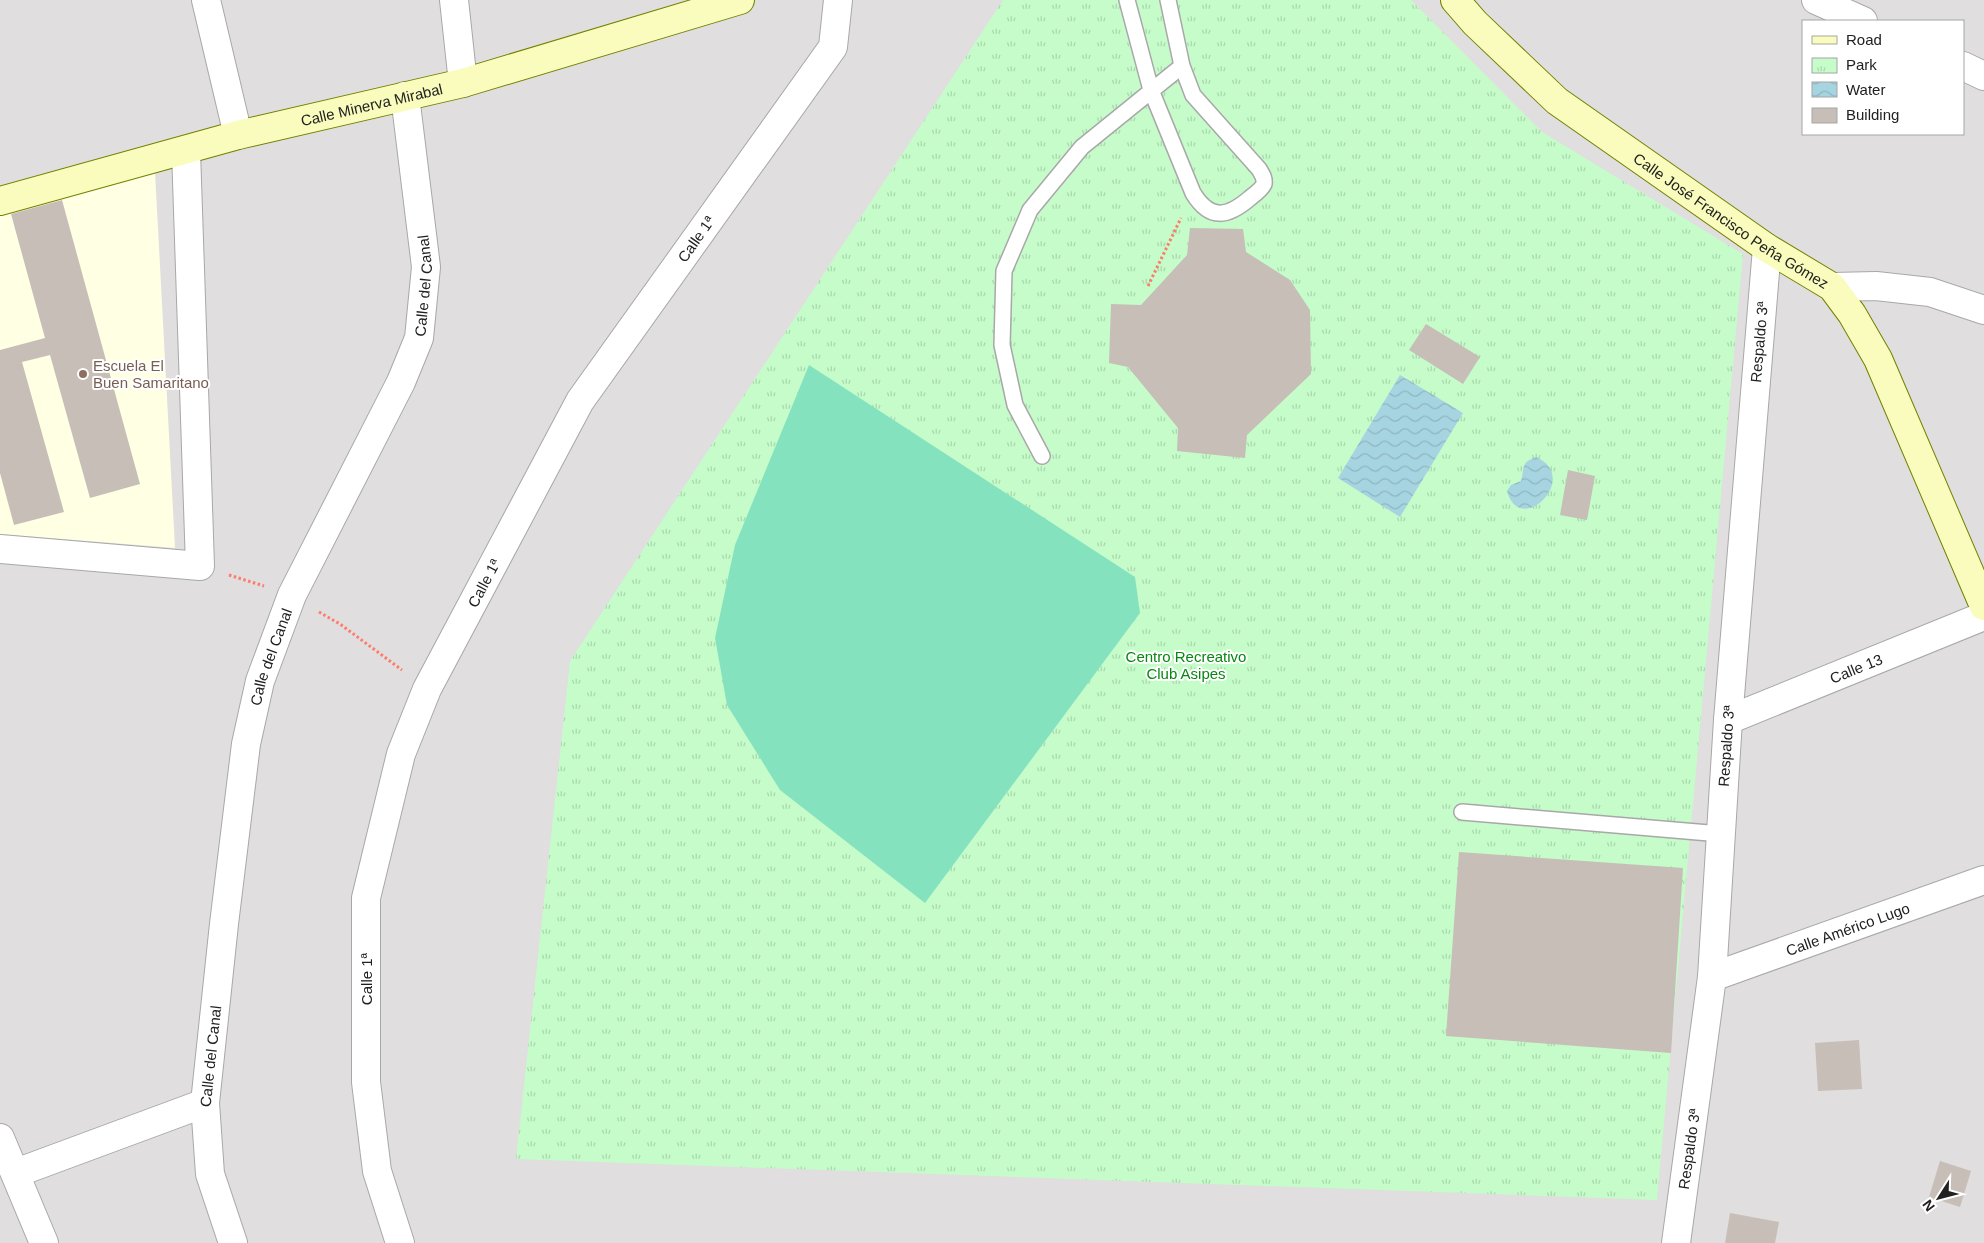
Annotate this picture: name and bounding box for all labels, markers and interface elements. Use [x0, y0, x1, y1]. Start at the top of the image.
legend [1802, 20, 1964, 135]
text: Road [1846, 31, 1882, 48]
text: Park [1846, 56, 1877, 73]
street label: Calle Minerva Mirabal [299, 80, 444, 129]
text: Water [1846, 81, 1885, 98]
text: Building [1846, 106, 1899, 123]
street label: Calle José Francisco Peña Gómez [1631, 149, 1832, 292]
street label: Calle 1ª [674, 212, 718, 265]
street label: Calle del Canal [411, 234, 435, 337]
street label: Respaldo 3ª [1747, 300, 1771, 383]
place label: Escuela El Buen Samaritano [93, 357, 209, 391]
marker: Escuela El Buen Samaritano [77, 368, 89, 380]
street label: Calle 1ª [464, 556, 504, 610]
street label: Calle del Canal [246, 606, 295, 707]
park label: Centro Recreativo Club Asipes [1126, 648, 1246, 682]
street label: Calle 13 [1827, 650, 1885, 686]
street label: Respaldo 3ª [1715, 704, 1737, 787]
street label: Calle Américo Lugo [1783, 899, 1912, 958]
street label: Calle 1ª [358, 952, 375, 1005]
street label: Calle del Canal [196, 1005, 224, 1108]
street label: Respaldo 3ª [1675, 1107, 1703, 1191]
north arrow [1914, 1173, 1964, 1223]
text: N [1919, 1197, 1938, 1214]

